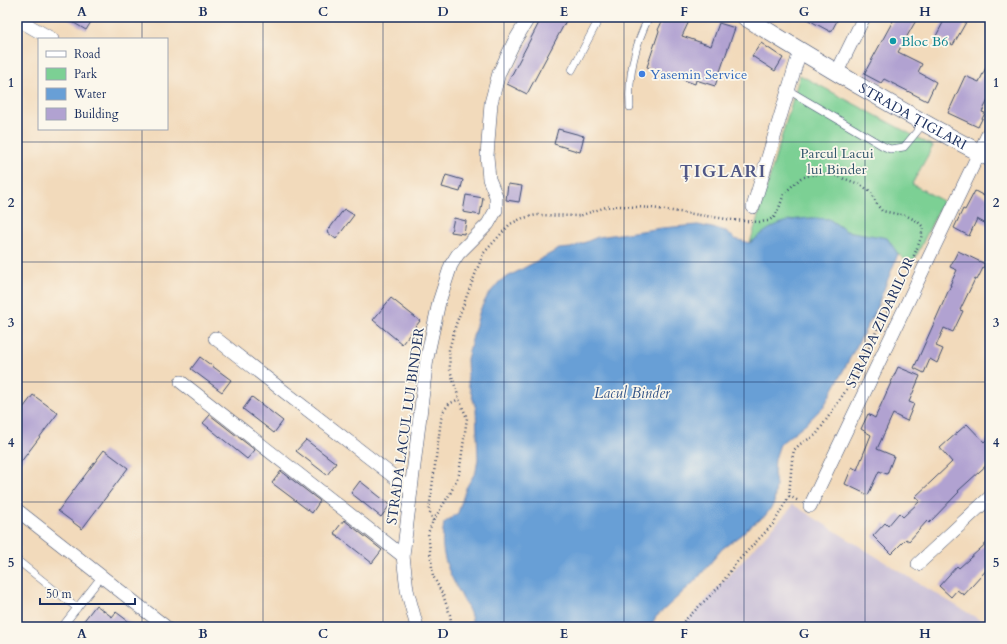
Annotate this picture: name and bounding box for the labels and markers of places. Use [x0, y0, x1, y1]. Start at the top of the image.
place label: Bloc B6 [901, 32, 948, 51]
marker: Bloc B6 [888, 36, 898, 46]
place label: Yasemin Service [650, 65, 747, 84]
marker: Yasemin Service [637, 69, 647, 79]

